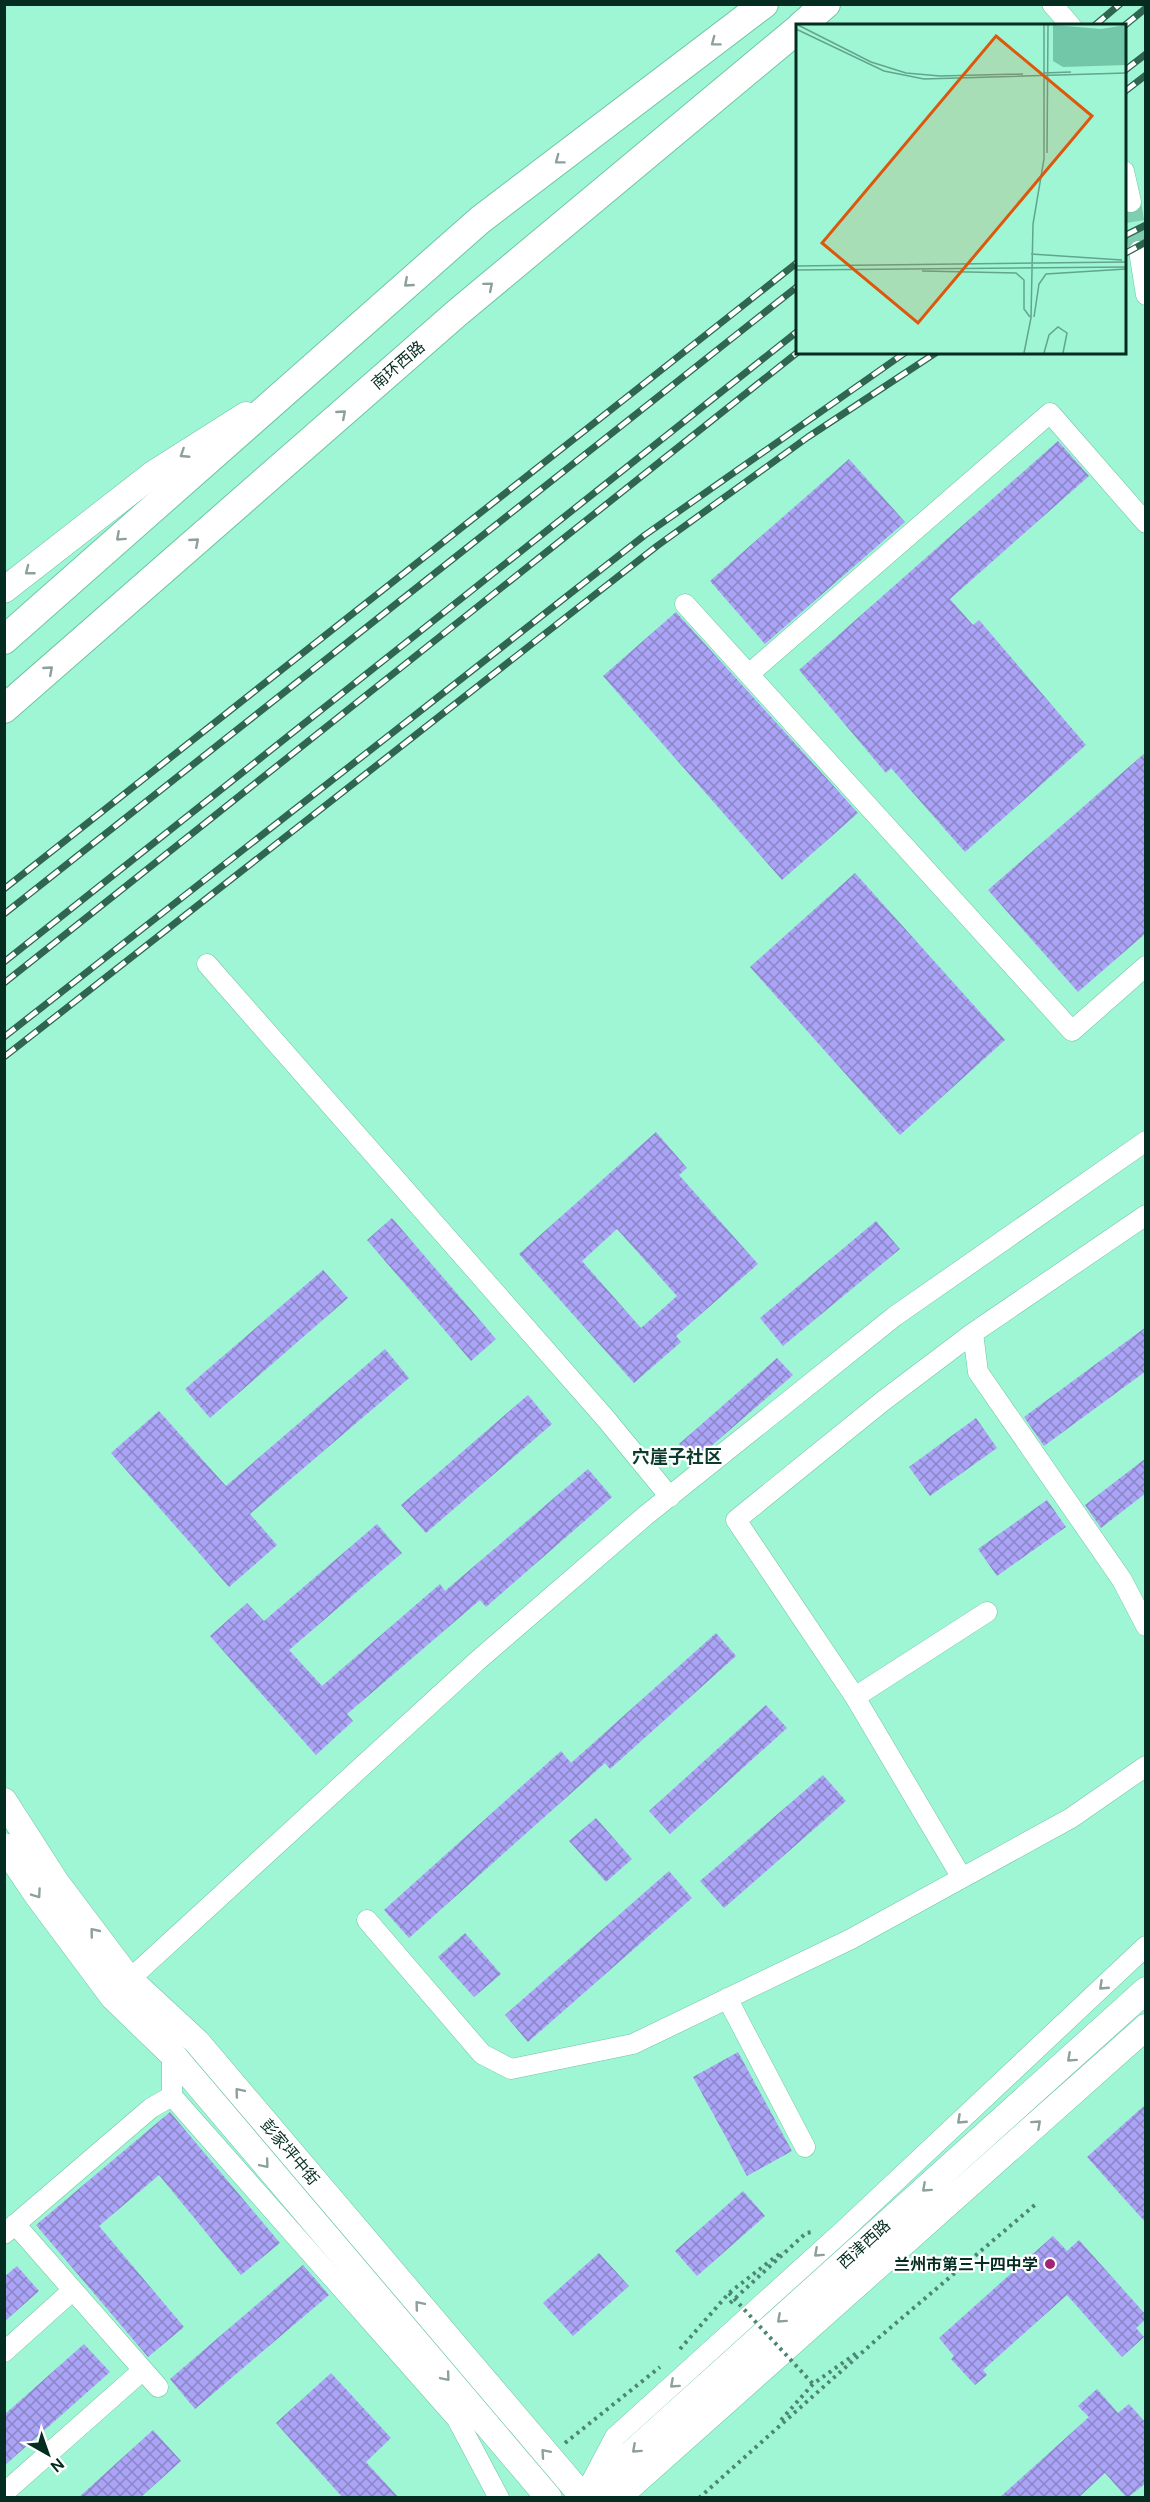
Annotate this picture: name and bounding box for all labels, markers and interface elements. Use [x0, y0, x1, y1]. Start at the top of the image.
inset map [796, 24, 1126, 354]
one-way arrow [710, 35, 721, 46]
one-way arrow [555, 152, 566, 163]
one-way arrow [404, 276, 415, 287]
one-way arrow [482, 282, 493, 293]
street label: 南环西路 [367, 336, 429, 394]
one-way arrow [335, 410, 346, 421]
one-way arrow [180, 447, 191, 458]
one-way arrow [117, 530, 127, 541]
one-way arrow [188, 538, 199, 549]
one-way arrow [24, 564, 35, 575]
one-way arrow [42, 666, 52, 677]
district label: 穴崖子社区 [632, 1445, 722, 1469]
one-way arrow [30, 1888, 41, 1899]
one-way arrow [90, 1927, 101, 1938]
one-way arrow [1099, 1979, 1110, 1990]
one-way arrow [1067, 2051, 1078, 2062]
one-way arrow [235, 2088, 246, 2099]
one-way arrow [957, 2113, 967, 2124]
street label: 彭家坪中街 [256, 2115, 324, 2189]
one-way arrow [1030, 2120, 1041, 2131]
one-way arrow [258, 2157, 269, 2168]
one-way arrow [922, 2181, 933, 2192]
street label: 西津西路 [833, 2215, 895, 2273]
one-way arrow [814, 2246, 825, 2257]
place label: 兰州市第三十四中学 [894, 2254, 1038, 2275]
marker: 兰州市第三十四中学 [1043, 2257, 1057, 2271]
one-way arrow [416, 2301, 427, 2312]
one-way arrow [777, 2312, 788, 2323]
one-way arrow [438, 2370, 449, 2381]
one-way arrow [670, 2377, 680, 2388]
north arrow [18, 2424, 78, 2484]
one-way arrow [632, 2442, 643, 2453]
one-way arrow [542, 2449, 553, 2460]
text: N [46, 2453, 69, 2477]

